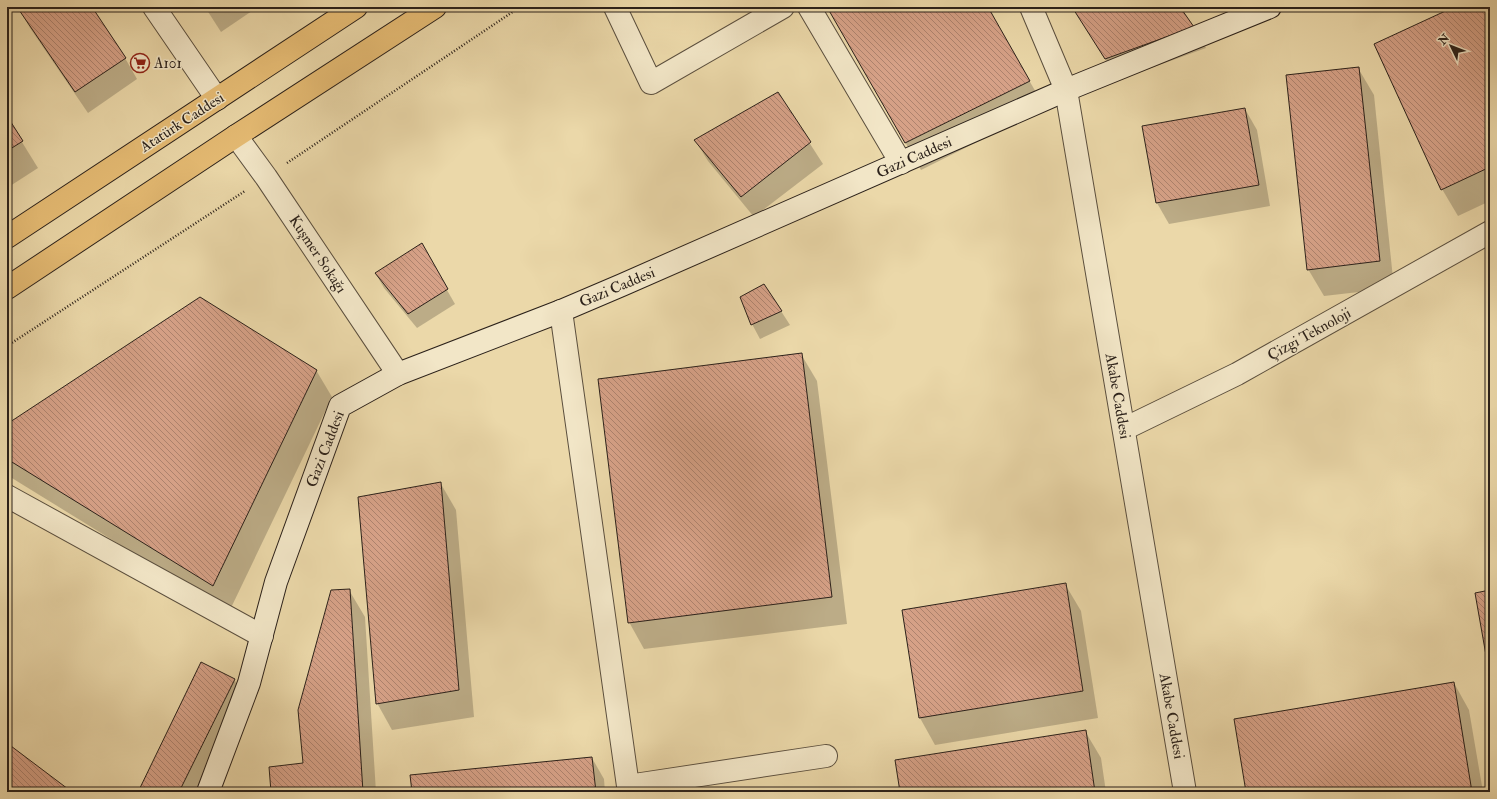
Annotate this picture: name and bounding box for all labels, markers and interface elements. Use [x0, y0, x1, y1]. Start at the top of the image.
north arrow [1431, 26, 1471, 66]
text: N [1435, 31, 1453, 48]
supermarket icon: A101 [129, 52, 151, 74]
place label: A101 [153, 54, 182, 73]
street label: Atatürk Caddesi [136, 88, 228, 157]
street label: Gazi Caddesi [874, 132, 955, 182]
street label: Kuşmer Sokağı [285, 212, 351, 297]
street label: Gazi Caddesi [576, 263, 658, 312]
street label: Çizgi Teknoloji [1264, 304, 1354, 365]
street label: Akabe Caddesi [1100, 351, 1134, 440]
street label: Gazi Caddesi [302, 408, 349, 490]
street label: Akabe Caddesi [1154, 671, 1188, 760]

